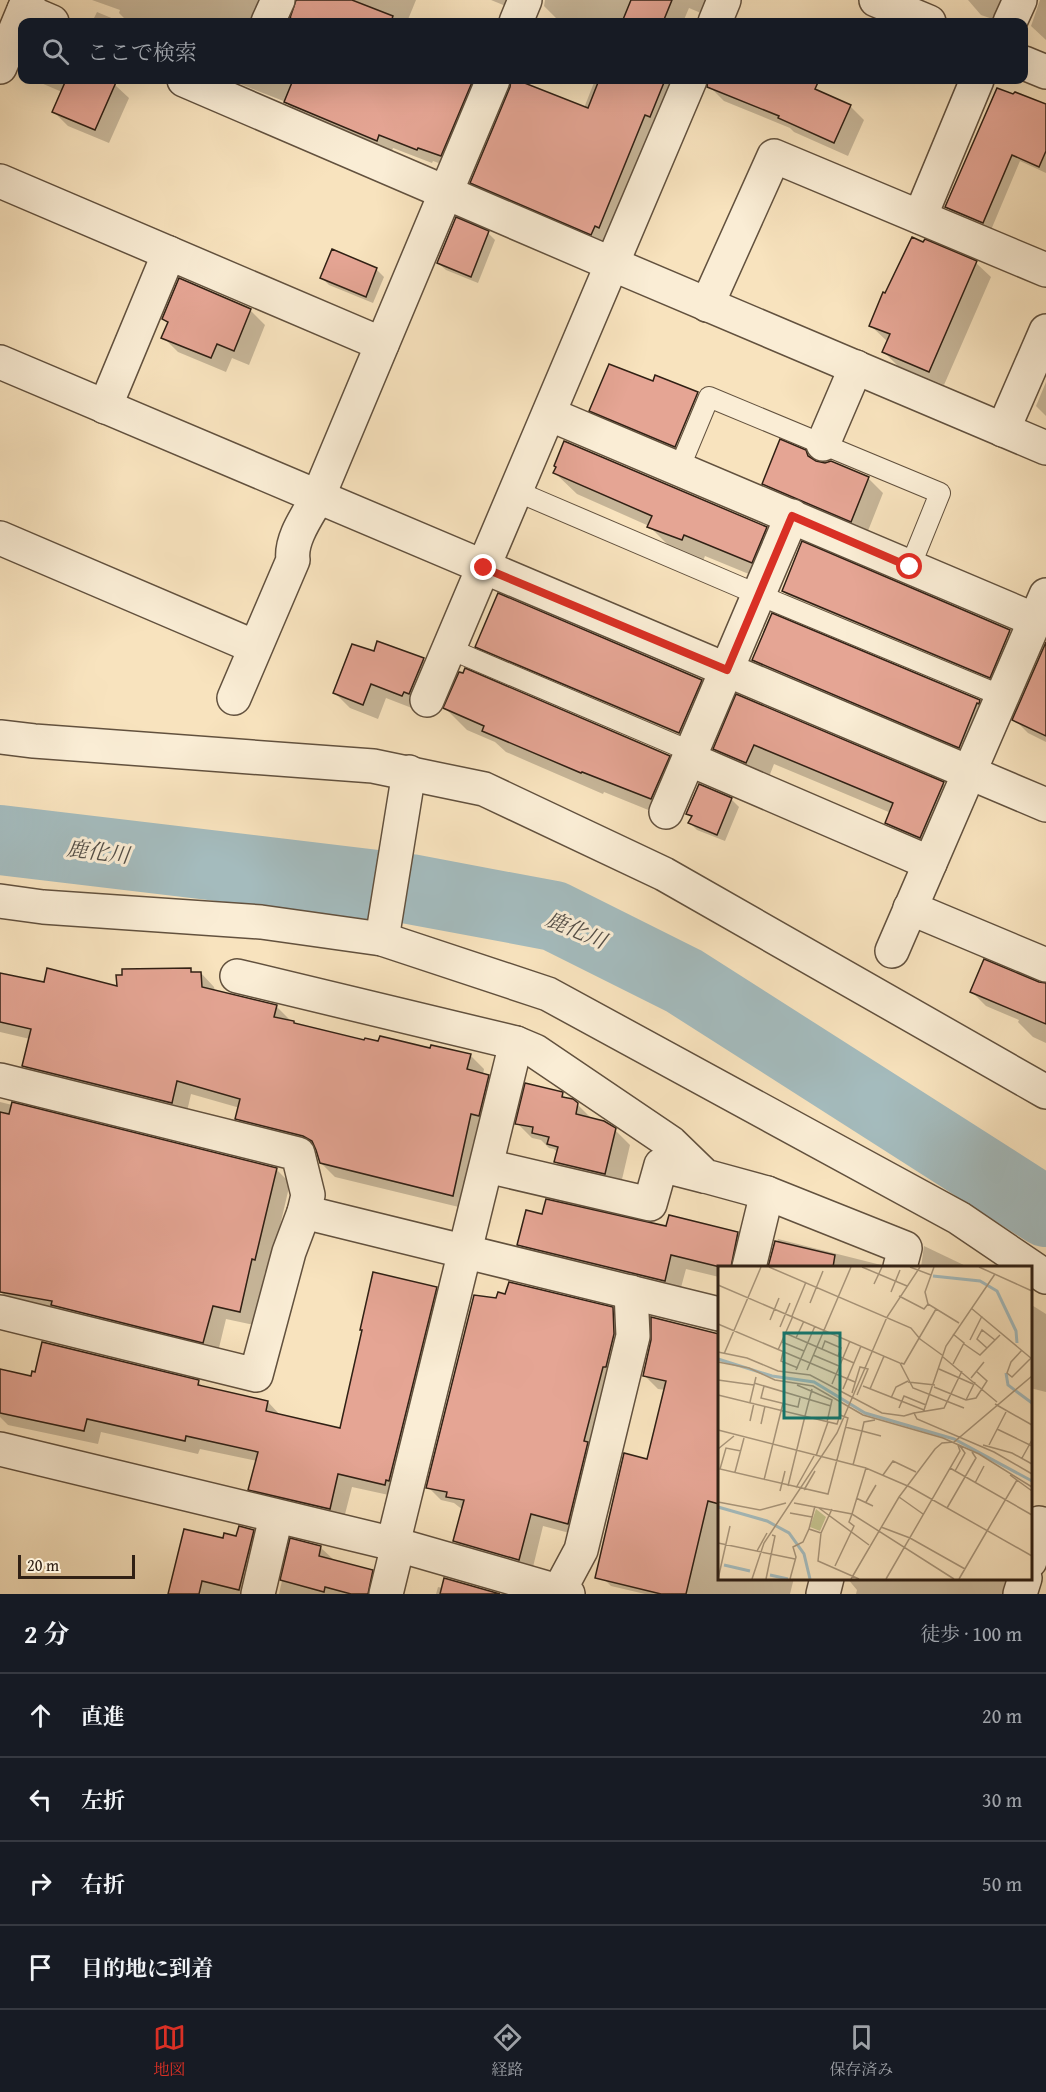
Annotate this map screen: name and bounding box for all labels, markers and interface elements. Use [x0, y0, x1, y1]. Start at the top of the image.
search box [18, 18, 1028, 84]
icon: search [39, 35, 72, 68]
text: ここで検索 [87, 36, 197, 68]
route start [896, 553, 922, 579]
route end [470, 554, 496, 580]
water label: 鹿化川 [65, 832, 133, 871]
water label: 鹿化川 [541, 903, 613, 957]
inset map [718, 1266, 1031, 1579]
scale bar [18, 1552, 135, 1580]
text: 20 m [27, 1553, 59, 1577]
text: 2 分 [24, 1614, 69, 1653]
text: 徒歩 · 100 m [920, 1619, 1022, 1648]
icon: ahead [24, 1699, 57, 1732]
text: 直進 [81, 1700, 125, 1732]
text: 20 m [982, 1701, 1022, 1730]
icon: left [24, 1783, 57, 1816]
text: 左折 [81, 1784, 125, 1816]
text: 30 m [982, 1785, 1022, 1814]
icon: right [24, 1867, 57, 1900]
text: 右折 [81, 1868, 125, 1900]
text: 50 m [982, 1869, 1022, 1898]
icon: arrive [24, 1951, 57, 1984]
text: 目的地に到着 [81, 1952, 213, 1984]
tab: 地図 [153, 2021, 186, 2081]
tab: 経路 [491, 2021, 524, 2081]
tab: 保存済み [829, 2021, 893, 2081]

